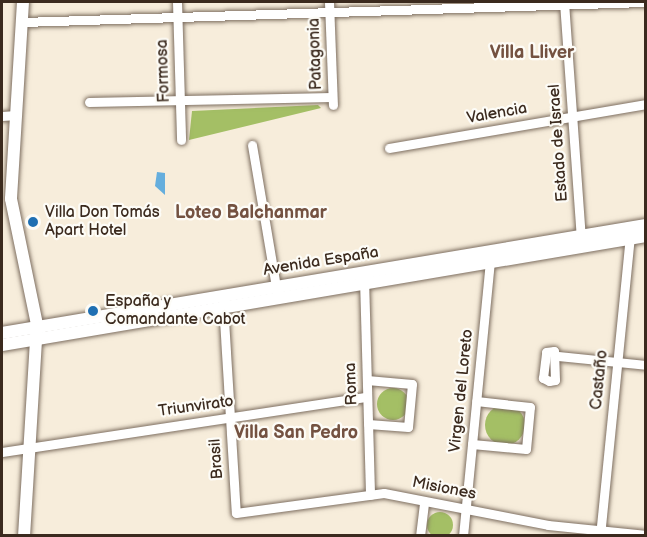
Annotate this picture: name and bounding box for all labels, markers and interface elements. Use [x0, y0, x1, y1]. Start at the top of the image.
street label: Patagonia [305, 18, 327, 90]
street label: Formosa [153, 39, 175, 103]
district label: Villa Lliver [490, 42, 574, 64]
street label: Estado de Israel [545, 83, 573, 203]
street label: Valencia [465, 99, 529, 129]
district label: Loteo Balchanmar [175, 202, 327, 224]
place label: Villa Don Tomás Apart Hotel [45, 203, 160, 241]
marker: Villa Don Tomás Apart Hotel [26, 215, 40, 229]
street label: Avenida España [262, 243, 380, 281]
place label: España y Comandante Cabot [105, 292, 246, 330]
marker: España y Comandante Cabot [86, 304, 100, 318]
street label: Virgen del Loreto [446, 328, 478, 454]
street label: Castaño [587, 349, 613, 411]
street label: Roma [342, 362, 362, 406]
street label: Triunvirato [157, 392, 235, 422]
district label: Villa San Pedro [234, 422, 358, 444]
street label: Brasil [206, 438, 228, 480]
street label: Misiones [410, 473, 478, 505]

